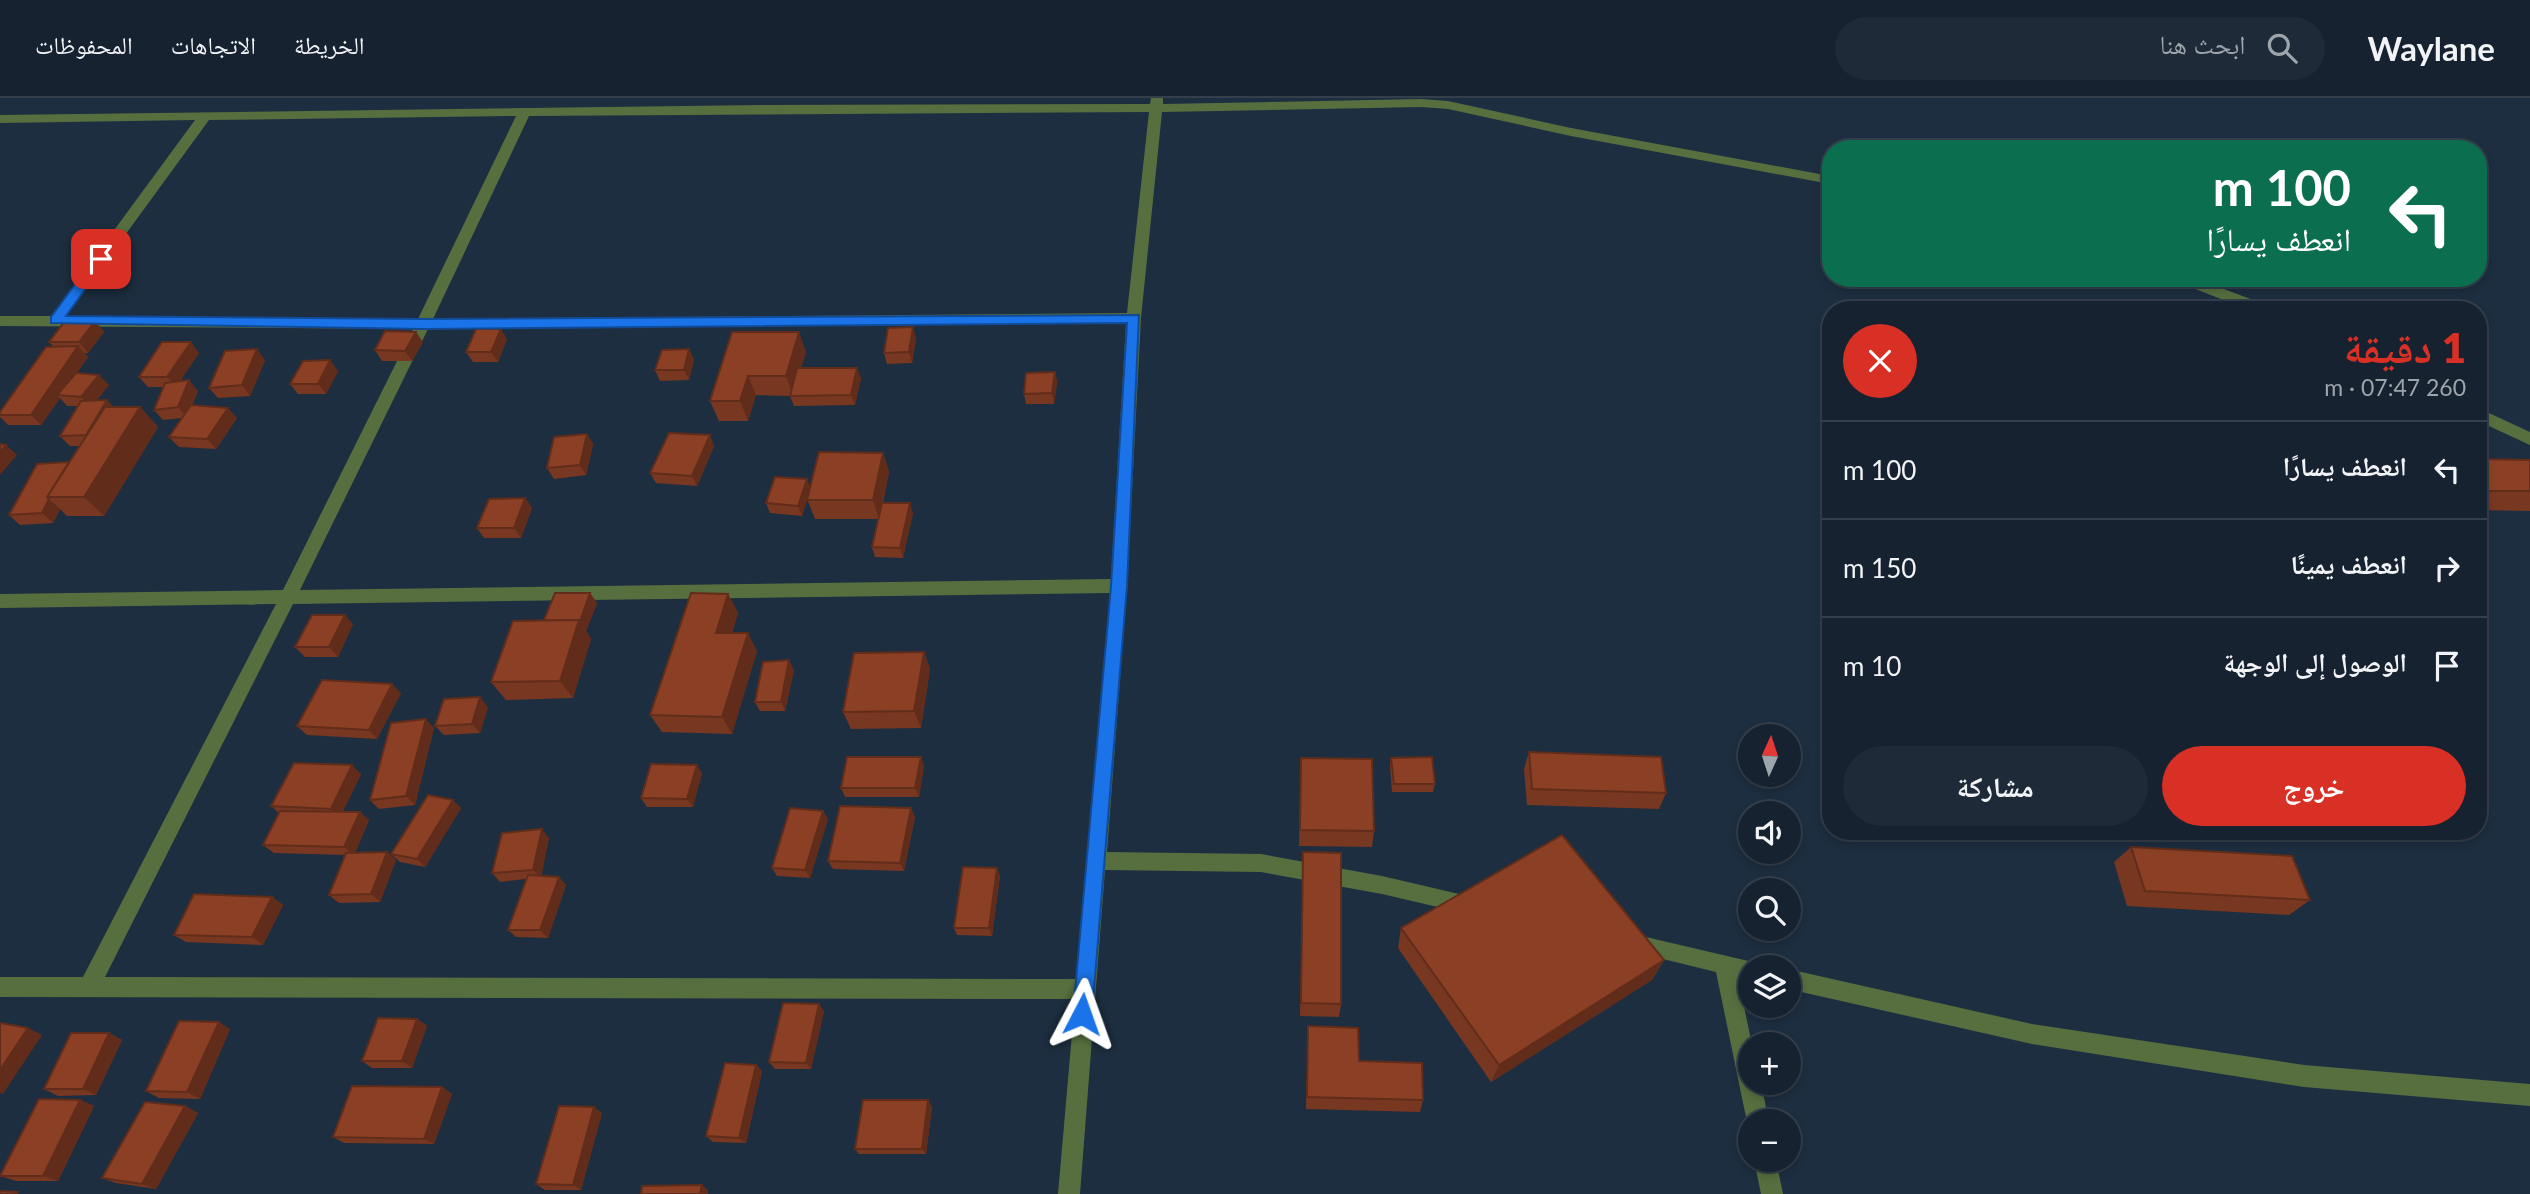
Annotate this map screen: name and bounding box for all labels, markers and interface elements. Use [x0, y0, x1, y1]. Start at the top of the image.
search box [1835, 17, 2325, 80]
text: ابحث هنا [2160, 28, 2245, 60]
text: Waylane [2367, 28, 2495, 68]
icon: search [2263, 29, 2301, 67]
text: المحفوظات [35, 30, 133, 59]
text: الاتجاهات [171, 30, 256, 59]
text: الخريطة [294, 30, 365, 59]
text: 100 m [2213, 158, 2351, 216]
icon: left [2375, 168, 2466, 259]
text: انعطف يسارًا [2207, 219, 2351, 258]
pin [71, 229, 131, 289]
icon: arrive [82, 240, 120, 278]
text: 1 دقيقة [2344, 322, 2466, 372]
button: close [1843, 324, 1917, 398]
text: 260 m · 07:47 [2324, 373, 2466, 401]
text: انعطف يسارًا [2283, 450, 2407, 482]
icon: left [2428, 451, 2466, 489]
text: 100 m [1843, 454, 1916, 486]
text: انعطف يمينًا [2290, 548, 2407, 580]
icon: right [2428, 549, 2466, 587]
text: 150 m [1843, 552, 1916, 584]
text: الوصول إلى الوجهة [2223, 646, 2407, 678]
icon: arrive [2428, 647, 2466, 685]
text: 10 m [1843, 650, 1901, 682]
north arrow [1738, 724, 1801, 788]
map controls [1738, 724, 1801, 1172]
button: مشاركة [1843, 746, 2148, 826]
button: خروج [2162, 746, 2466, 826]
button: sound [1738, 801, 1801, 864]
button: search [1738, 878, 1801, 941]
button: layers [1738, 955, 1801, 1018]
position arrow [1045, 977, 1119, 1051]
button: + [1738, 1032, 1801, 1095]
button: − [1738, 1109, 1801, 1172]

